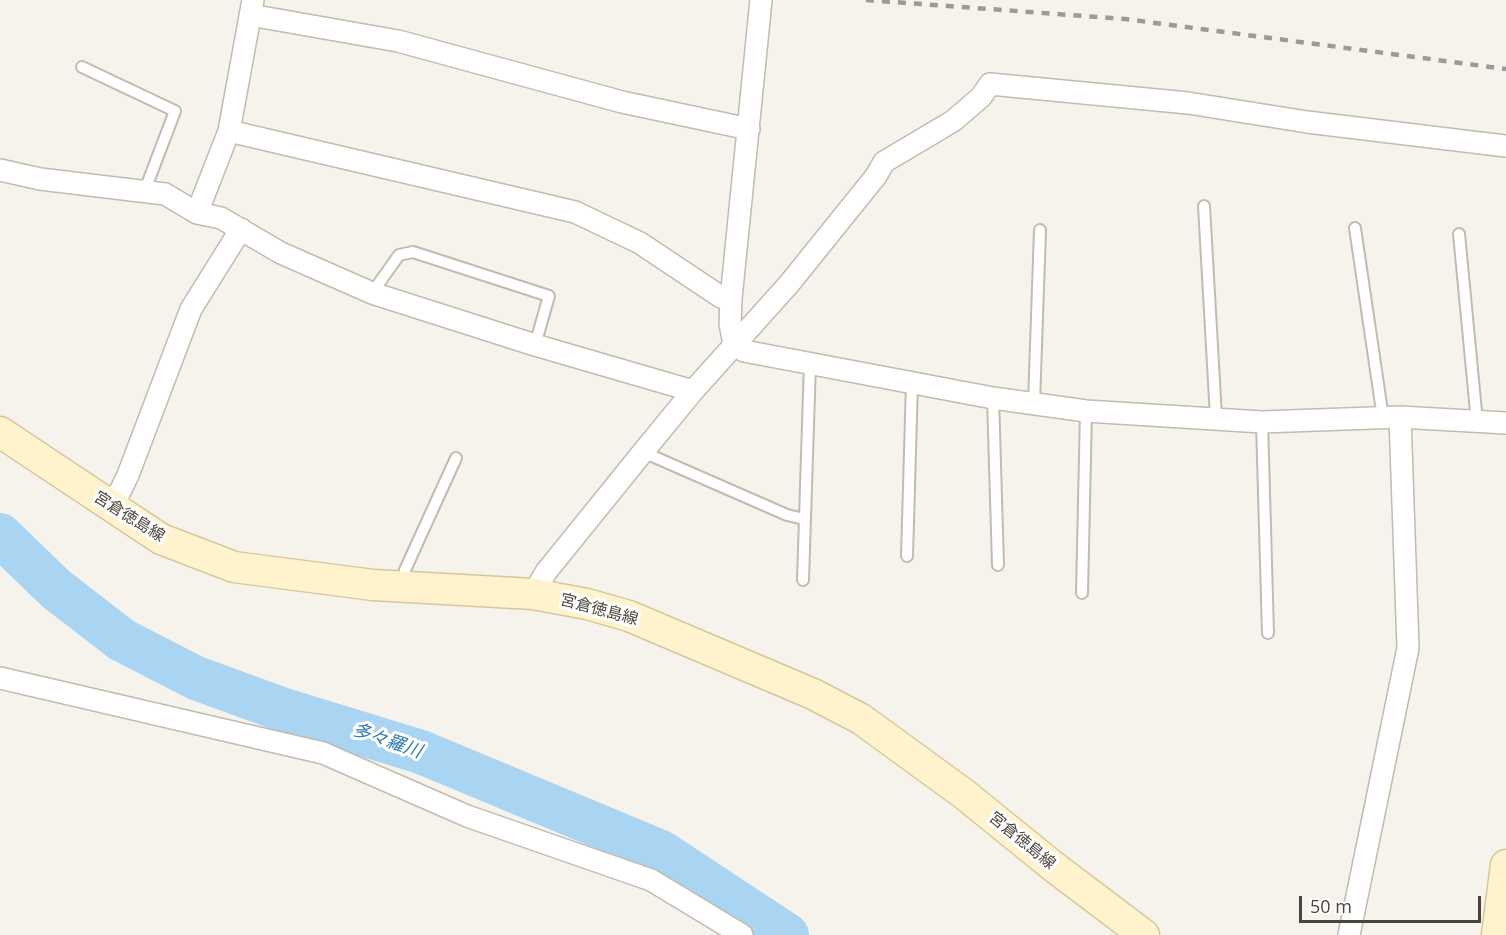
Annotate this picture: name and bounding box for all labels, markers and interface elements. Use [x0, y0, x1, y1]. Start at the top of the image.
street label: 宮倉徳島線 [90, 488, 168, 546]
street label: 宮倉徳島線 [558, 590, 640, 630]
water label: 多々羅川 [349, 719, 425, 763]
street label: 宮倉徳島線 [985, 808, 1059, 874]
scale bar [1302, 884, 1484, 922]
text: 50 m [1310, 894, 1352, 918]

